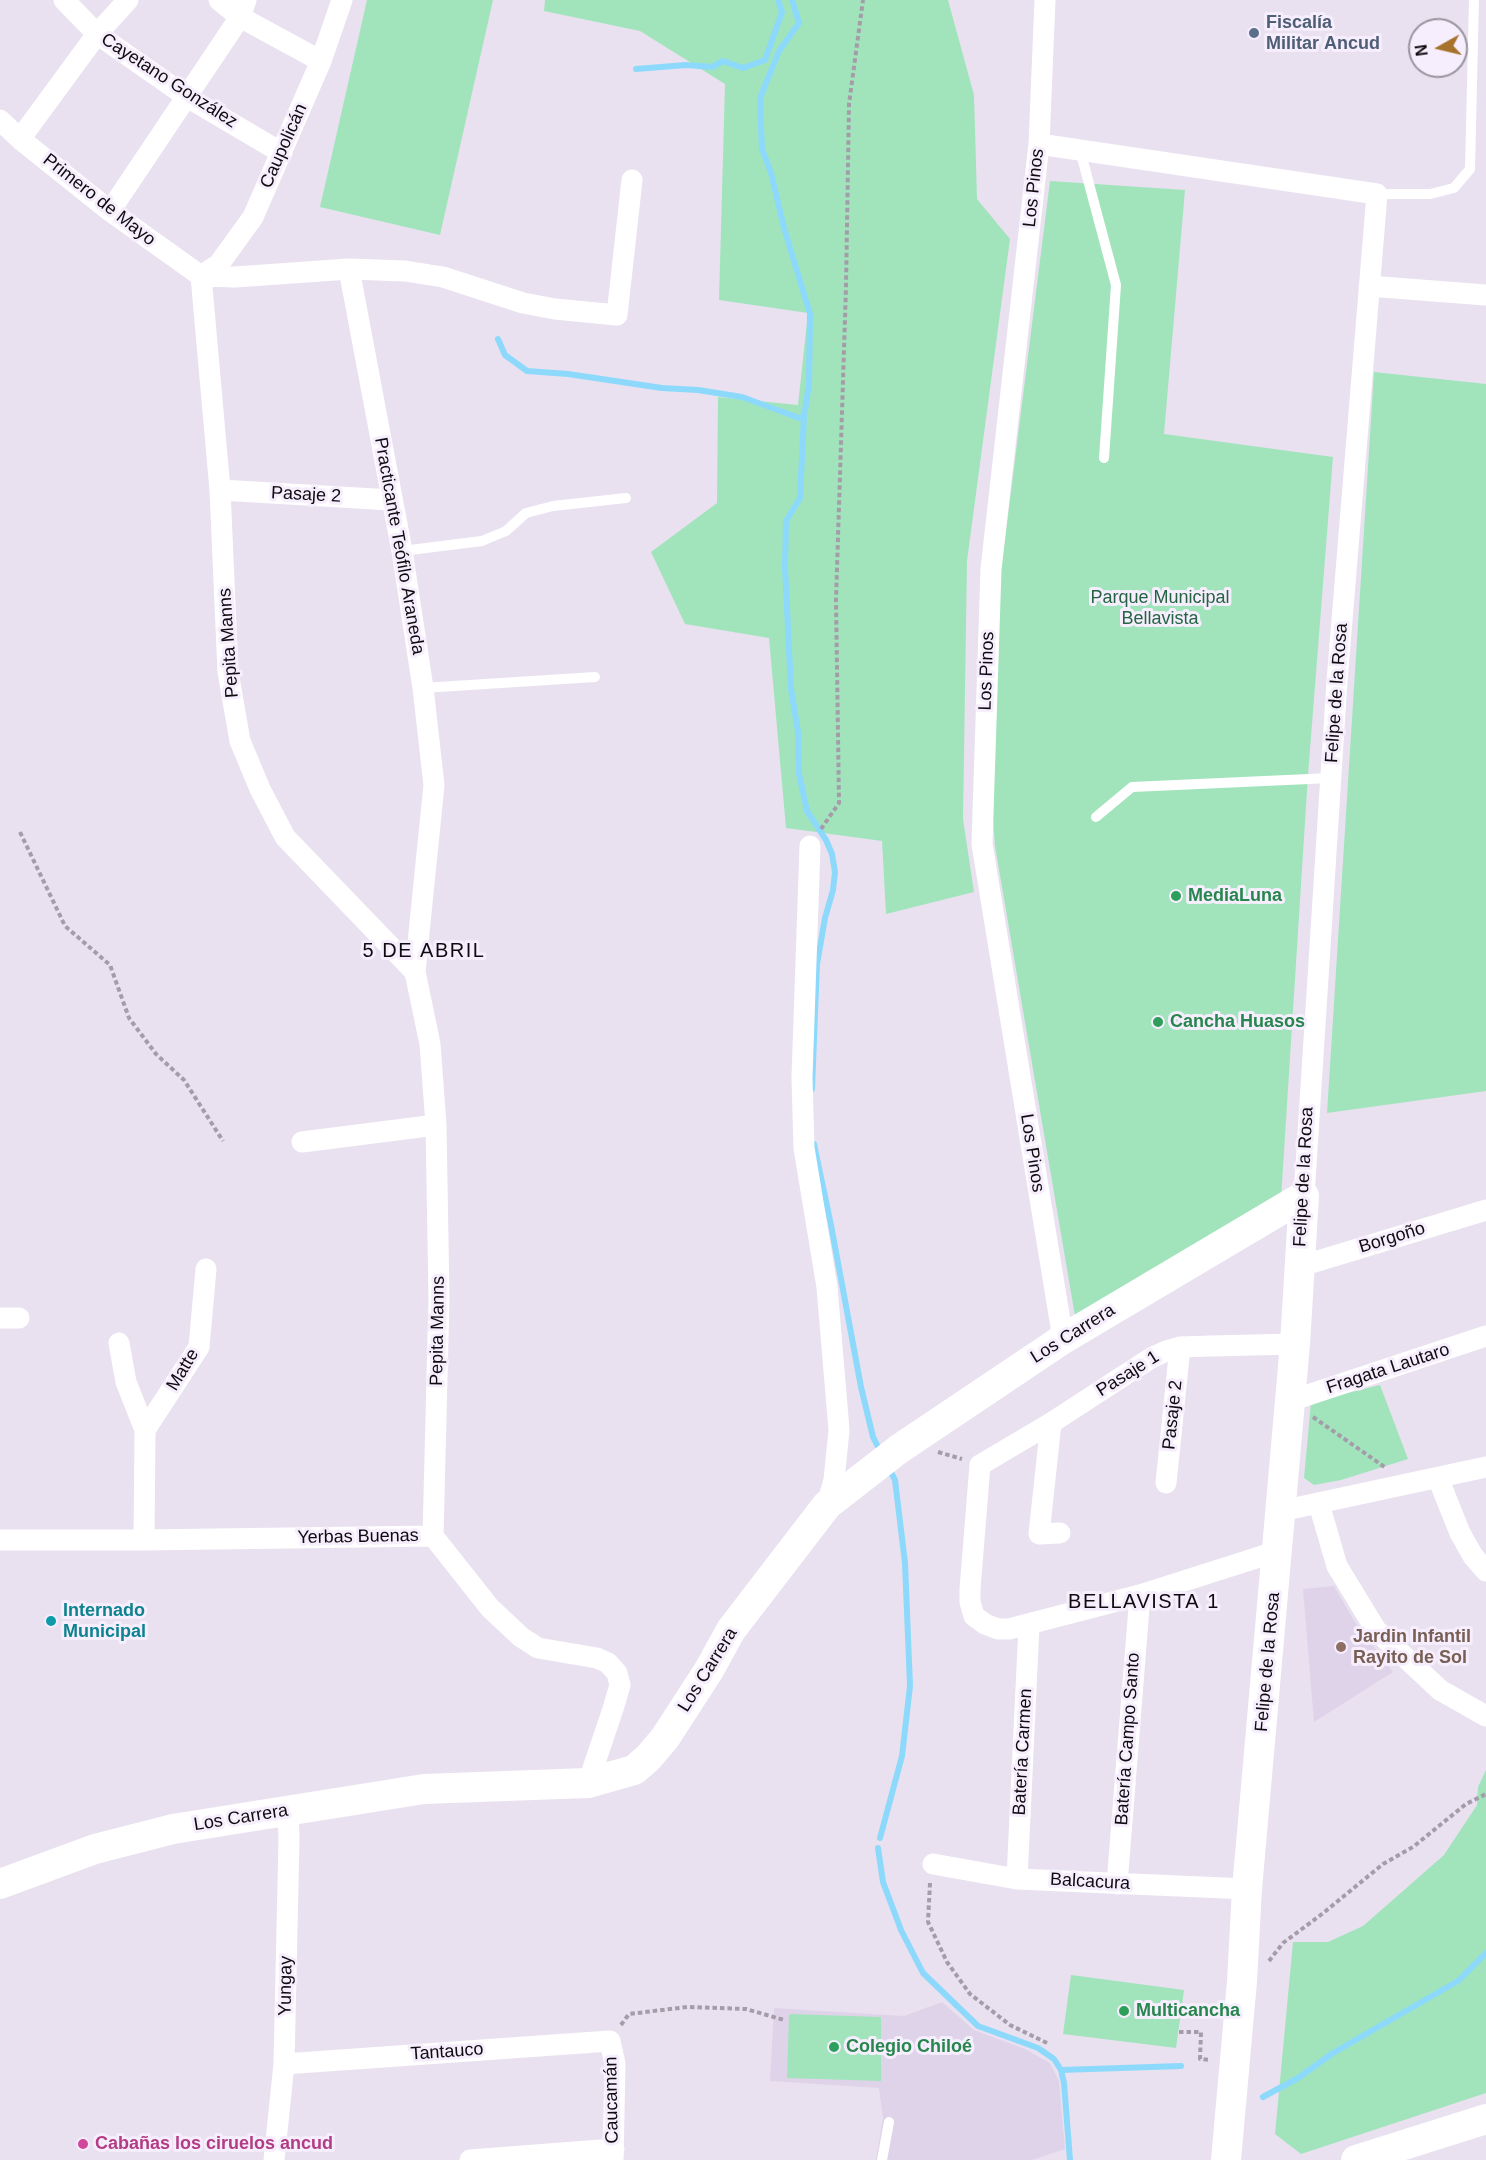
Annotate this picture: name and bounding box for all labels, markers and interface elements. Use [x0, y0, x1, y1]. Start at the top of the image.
place label: Fiscalía Militar Ancud [1266, 12, 1380, 54]
north arrow [1408, 18, 1468, 78]
marker: Fiscalía Militar Ancud [1247, 26, 1261, 40]
street label: Cayetano González [97, 29, 241, 133]
text: N [1412, 43, 1431, 57]
street label: Caupolicán [256, 100, 312, 192]
street label: Los Pinos [1019, 148, 1049, 228]
street label: Primero de Mayo [38, 149, 160, 251]
street label: Practicante Teófilo Araneda [369, 436, 429, 656]
street label: Pasaje 2 [270, 482, 342, 508]
street label: Pepita Manns [214, 587, 244, 699]
park label: Parque Municipal Bellavista [1090, 587, 1230, 630]
street label: Felipe de la Rosa [1321, 622, 1353, 764]
street label: Los Pinos [975, 631, 999, 711]
place label: MediaLuna [1188, 885, 1282, 907]
marker: MediaLuna [1169, 889, 1183, 903]
district label: 5 DE ABRIL [363, 939, 485, 963]
place label: Cancha Huasos [1170, 1011, 1305, 1033]
marker: Cancha Huasos [1151, 1015, 1165, 1029]
street label: Felipe de la Rosa [1290, 1106, 1318, 1248]
street label: Los Pinos [1015, 1112, 1049, 1194]
street label: Borgoño [1356, 1218, 1428, 1258]
street label: Pepita Manns [426, 1276, 450, 1386]
street label: Los Carrera [1027, 1300, 1119, 1368]
street label: Fragata Lautaro [1324, 1339, 1452, 1399]
street label: Matte [162, 1345, 204, 1395]
street label: Pasaje 1 [1093, 1346, 1163, 1402]
street label: Pasaje 2 [1159, 1379, 1187, 1451]
street label: Yerbas Buenas [297, 1525, 419, 1549]
district label: BELLAVISTA 1 [1068, 1590, 1220, 1614]
street label: Felipe de la Rosa [1251, 1591, 1285, 1733]
place label: Internado Municipal [63, 1600, 146, 1642]
marker: Internado Municipal [44, 1614, 58, 1628]
street label: Los Carrera [674, 1624, 742, 1716]
place label: Jardin Infantil Rayito de Sol [1353, 1626, 1471, 1668]
marker: Jardin Infantil Rayito de Sol [1334, 1640, 1348, 1654]
street label: Batería Campo Santo [1111, 1652, 1145, 1826]
street label: Batería Carmen [1009, 1688, 1037, 1816]
street label: Los Carrera [192, 1800, 290, 1836]
street label: Balcacura [1049, 1869, 1131, 1895]
street label: Yungay [275, 1956, 297, 2016]
place label: Multicancha [1136, 2000, 1240, 2022]
marker: Multicancha [1117, 2004, 1131, 2018]
place label: Colegio Chiloé [846, 2036, 972, 2058]
street label: Tantauco [410, 2039, 484, 2065]
marker: Colegio Chiloé [827, 2040, 841, 2054]
street label: Caucamán [600, 2056, 624, 2144]
place label: Cabañas los ciruelos ancud [95, 2133, 333, 2155]
marker: Cabañas los ciruelos ancud [76, 2137, 90, 2151]

